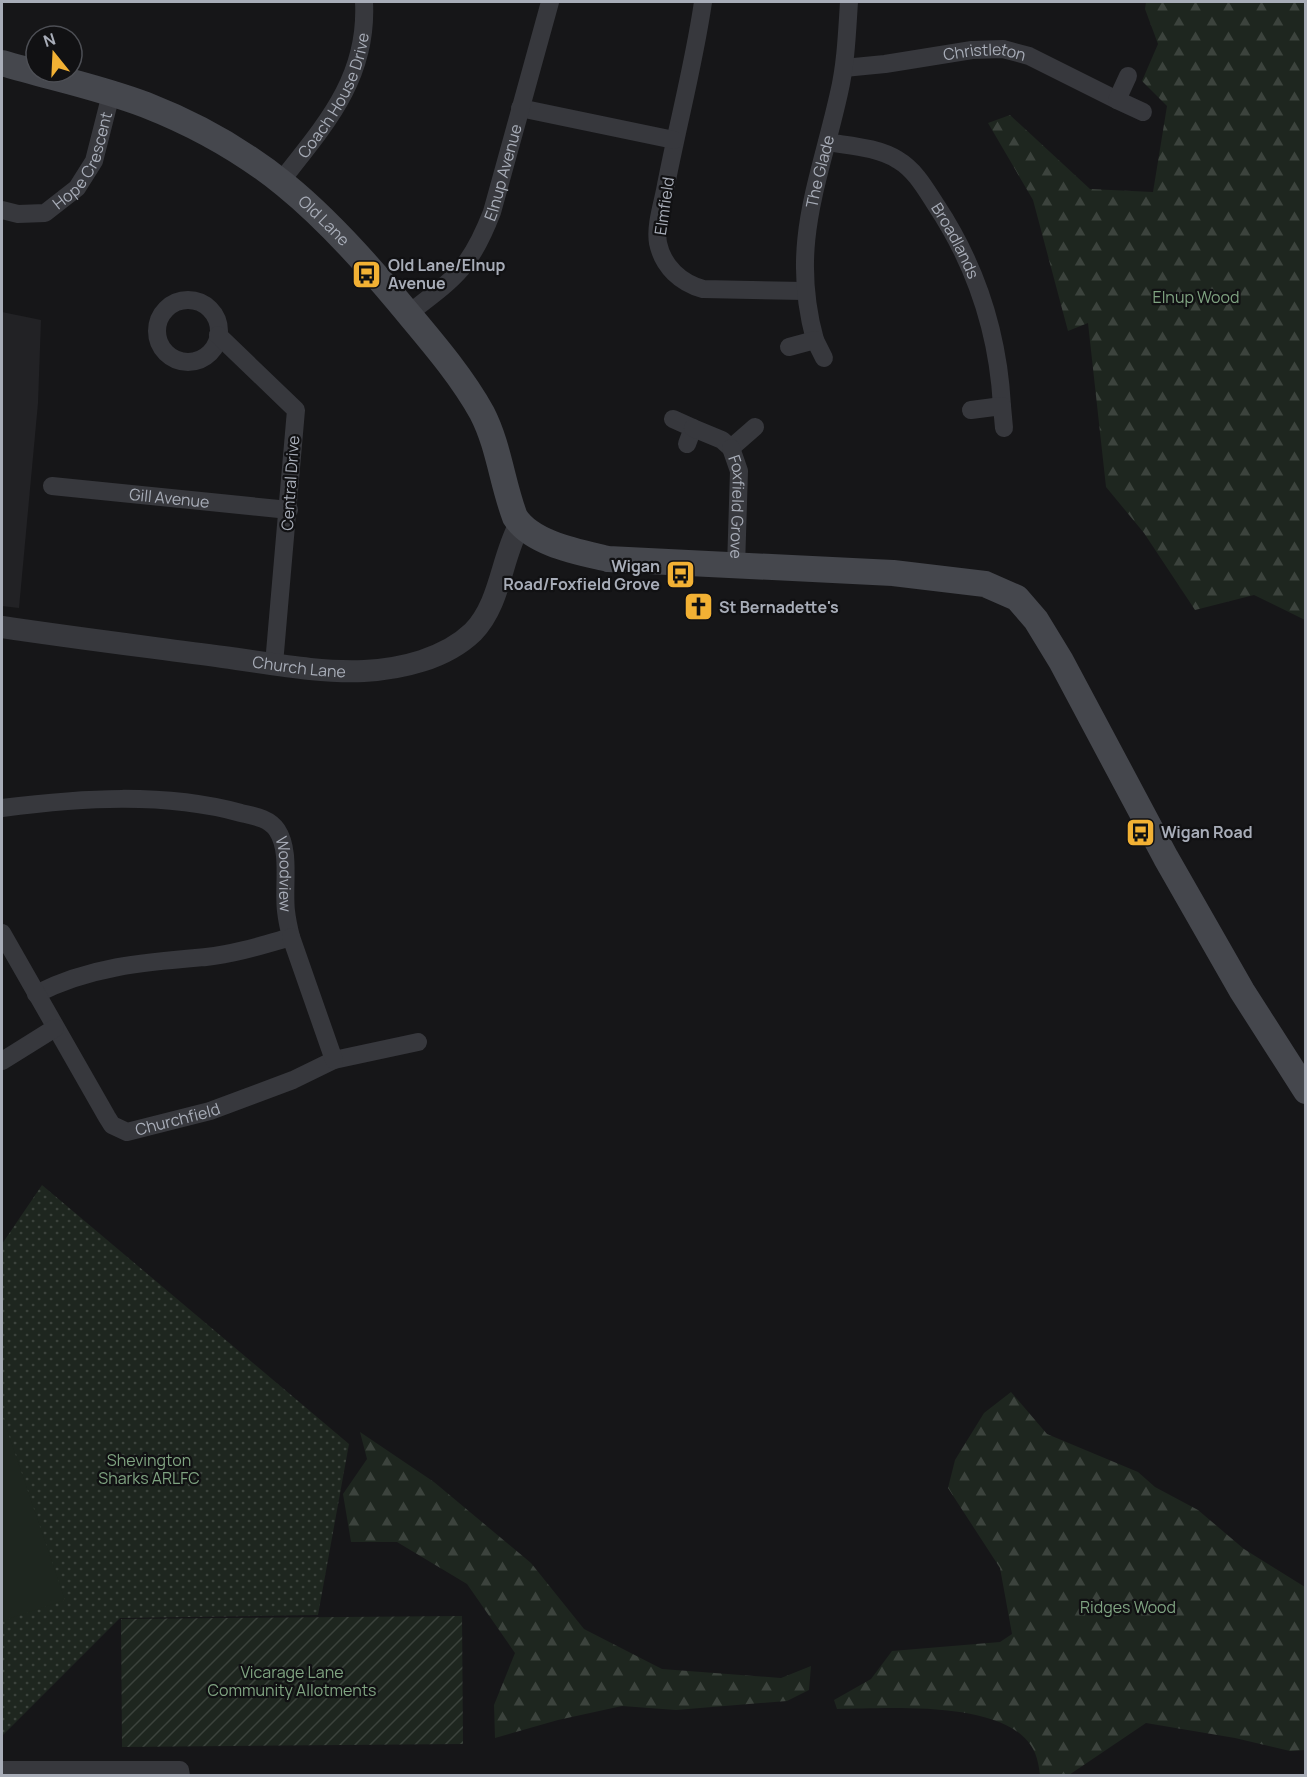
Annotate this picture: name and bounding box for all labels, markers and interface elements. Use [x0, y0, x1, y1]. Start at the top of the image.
north arrow [24, 24, 84, 84]
text: N [40, 27, 58, 52]
street label: Coach House Drive [292, 31, 374, 163]
street label: Christleton [942, 38, 1028, 66]
street label: Hope Crescent [48, 109, 117, 214]
street label: Elnup Avenue [479, 121, 527, 224]
street label: The Glade [800, 133, 839, 210]
street label: Elmfield [649, 175, 679, 237]
street label: Old Lane [294, 190, 355, 251]
street label: Broadlands [926, 198, 985, 282]
place label: Old Lane/Elnup Avenue [388, 254, 506, 294]
bus stop icon: Old Lane/Elnup Avenue [351, 258, 383, 290]
park label: Elnup Wood [1153, 286, 1239, 308]
street label: Central Drive [276, 435, 304, 531]
street label: Foxfield Grove [723, 452, 750, 559]
street label: Gill Avenue [128, 483, 211, 513]
place label: Wigan Road/Foxfield Grove [503, 555, 660, 595]
bus stop icon: Wigan Road/Foxfield Grove [665, 559, 697, 591]
church icon: St Bernadette's [682, 591, 714, 623]
place label: St Bernadette's [719, 596, 839, 618]
street label: Church Lane [251, 650, 346, 682]
bus stop icon: Wigan Road [1124, 816, 1156, 848]
place label: Wigan Road [1161, 821, 1253, 843]
street label: Woodview [270, 834, 297, 913]
street label: Churchfield [133, 1097, 223, 1141]
park label: Shevington Sharks ARLFC [98, 1449, 200, 1489]
park label: Ridges Wood [1080, 1596, 1176, 1618]
park label: Vicarage Lane Community Allotments [207, 1661, 377, 1701]

